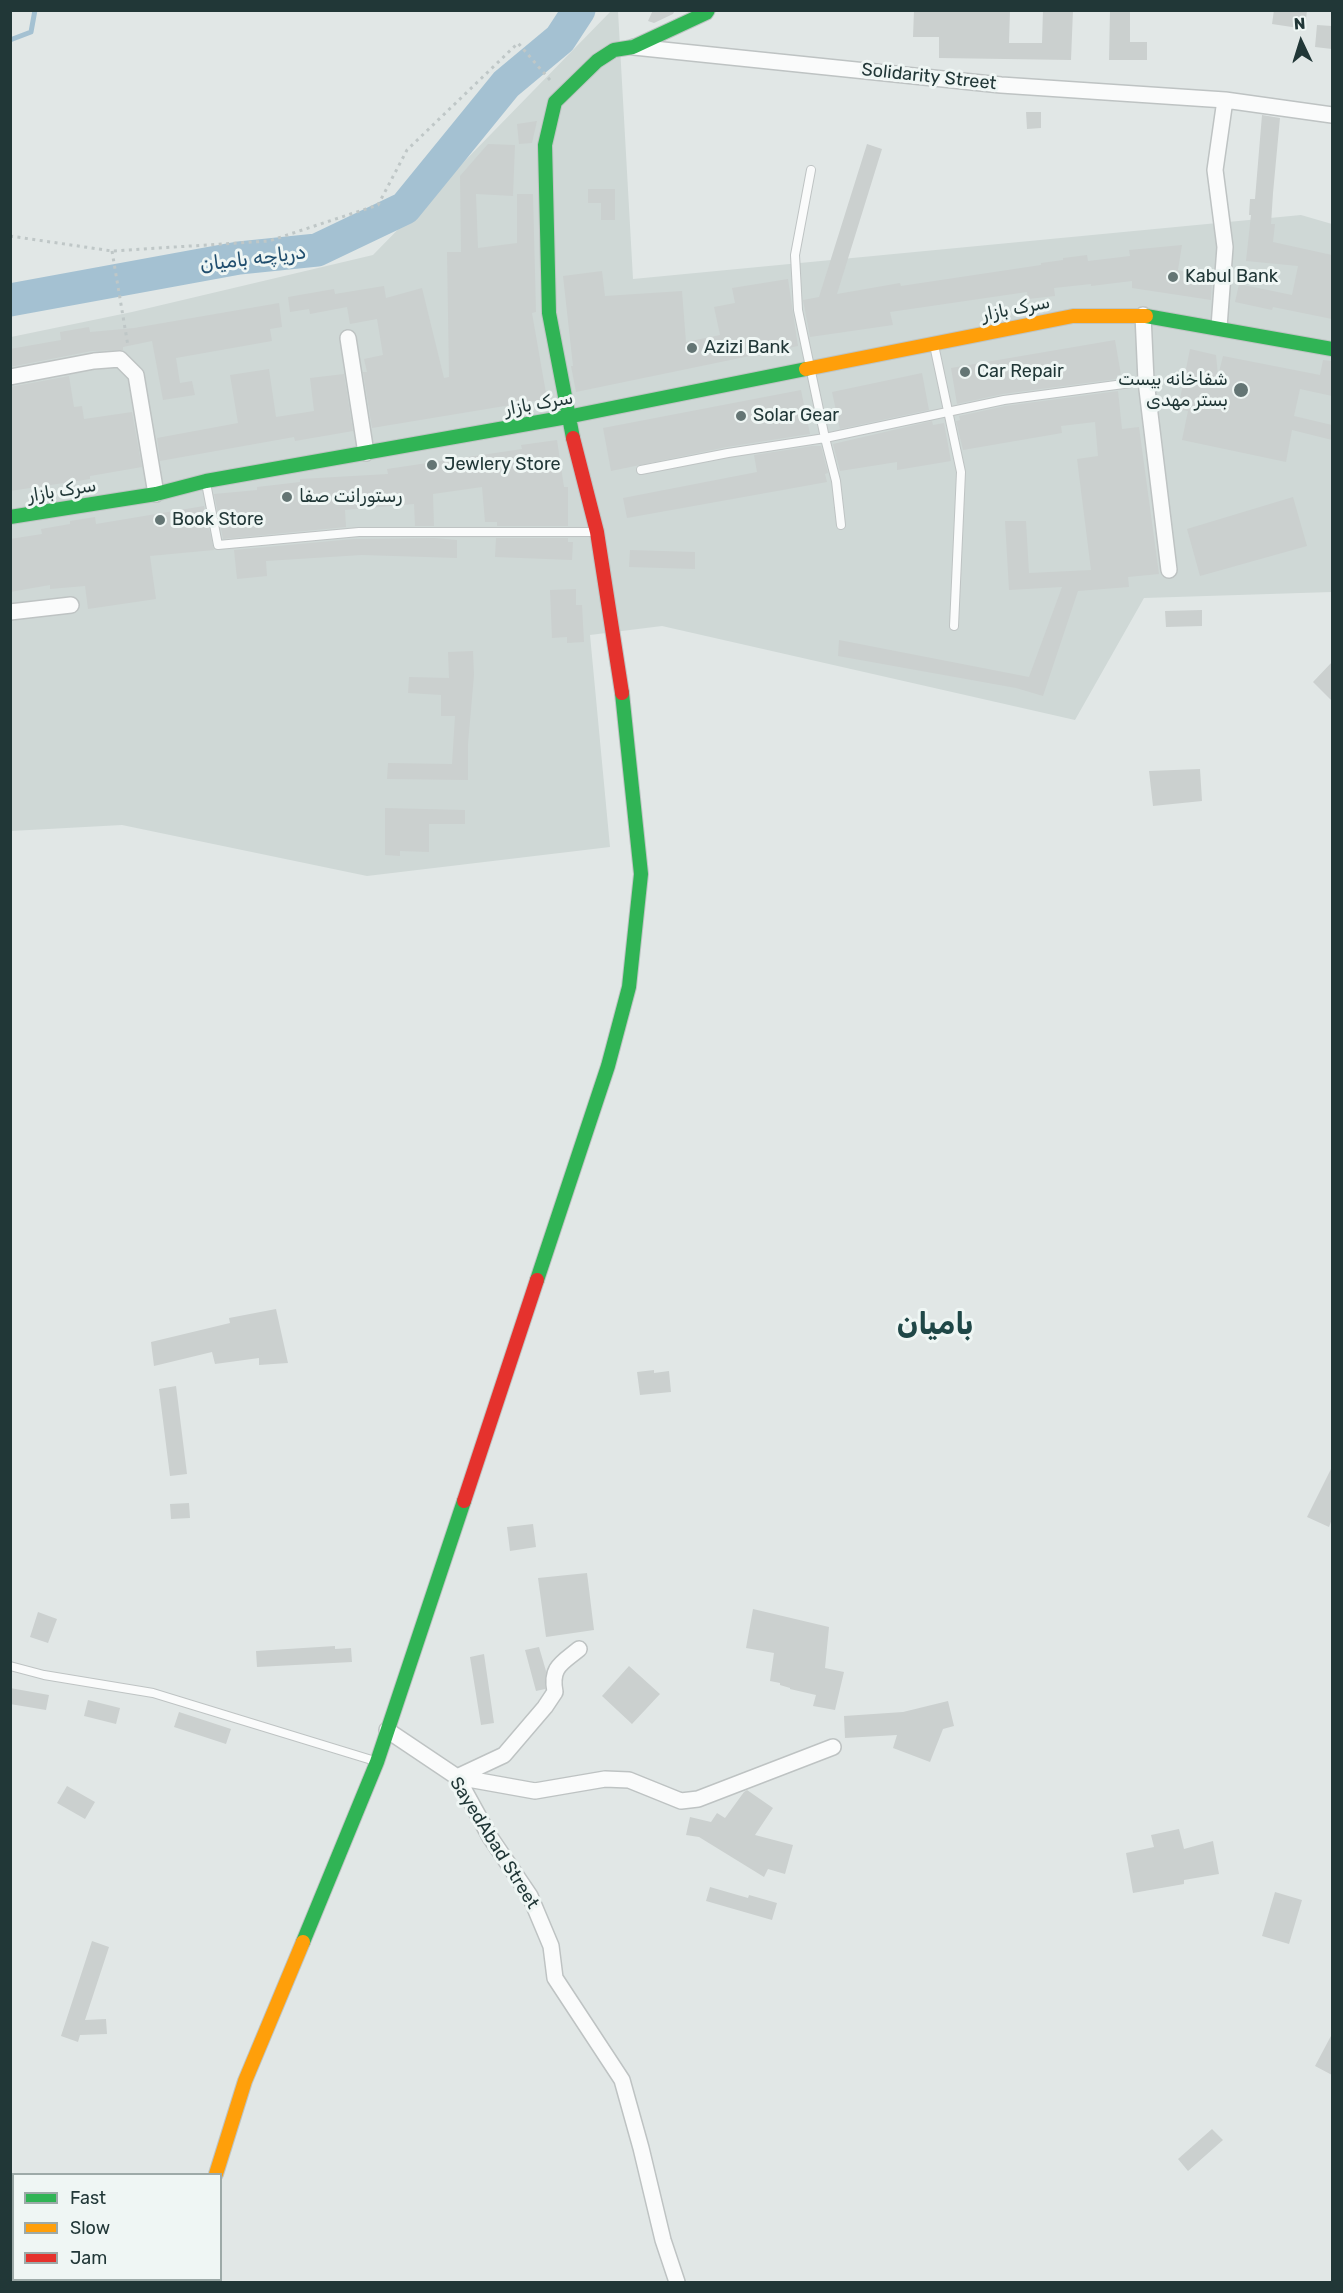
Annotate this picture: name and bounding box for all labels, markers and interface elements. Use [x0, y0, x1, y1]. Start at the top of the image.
north arrow [1271, 12, 1331, 72]
text: N [1293, 14, 1306, 33]
street label: Solidarity Street [860, 59, 998, 95]
water label: دریاچه بامیان [199, 241, 307, 277]
place label: Kabul Bank [1185, 266, 1278, 288]
marker: Kabul Bank [1166, 270, 1180, 284]
street label: سرک بازار [980, 292, 1052, 326]
place label: Azizi Bank [704, 337, 790, 359]
marker: Azizi Bank [685, 341, 699, 355]
place label: Car Repair [977, 361, 1064, 383]
marker: Car Repair [958, 365, 972, 379]
place label: شفاخانه بیست بستر مهدی [1118, 369, 1228, 412]
marker: شفاخانه بیست بستر مهدی [1232, 381, 1250, 399]
street label: سرک بازار [503, 387, 575, 421]
place label: Solar Gear [753, 405, 839, 427]
marker: Solar Gear [734, 409, 748, 423]
place label: Jewlery Store [444, 454, 561, 476]
marker: Jewlery Store [425, 458, 439, 472]
street label: سرک بازار [26, 475, 98, 507]
place label: رستورانت صفا [299, 486, 402, 508]
marker: رستورانت صفا [280, 490, 294, 504]
place label: Book Store [172, 509, 264, 531]
marker: Book Store [153, 513, 167, 527]
district label: بامیان [897, 1307, 973, 1343]
street label: SayedAbad Street [445, 1773, 543, 1913]
legend [12, 2173, 222, 2281]
text: Fast [70, 2187, 106, 2209]
text: Slow [70, 2217, 110, 2239]
text: Jam [70, 2247, 107, 2269]

